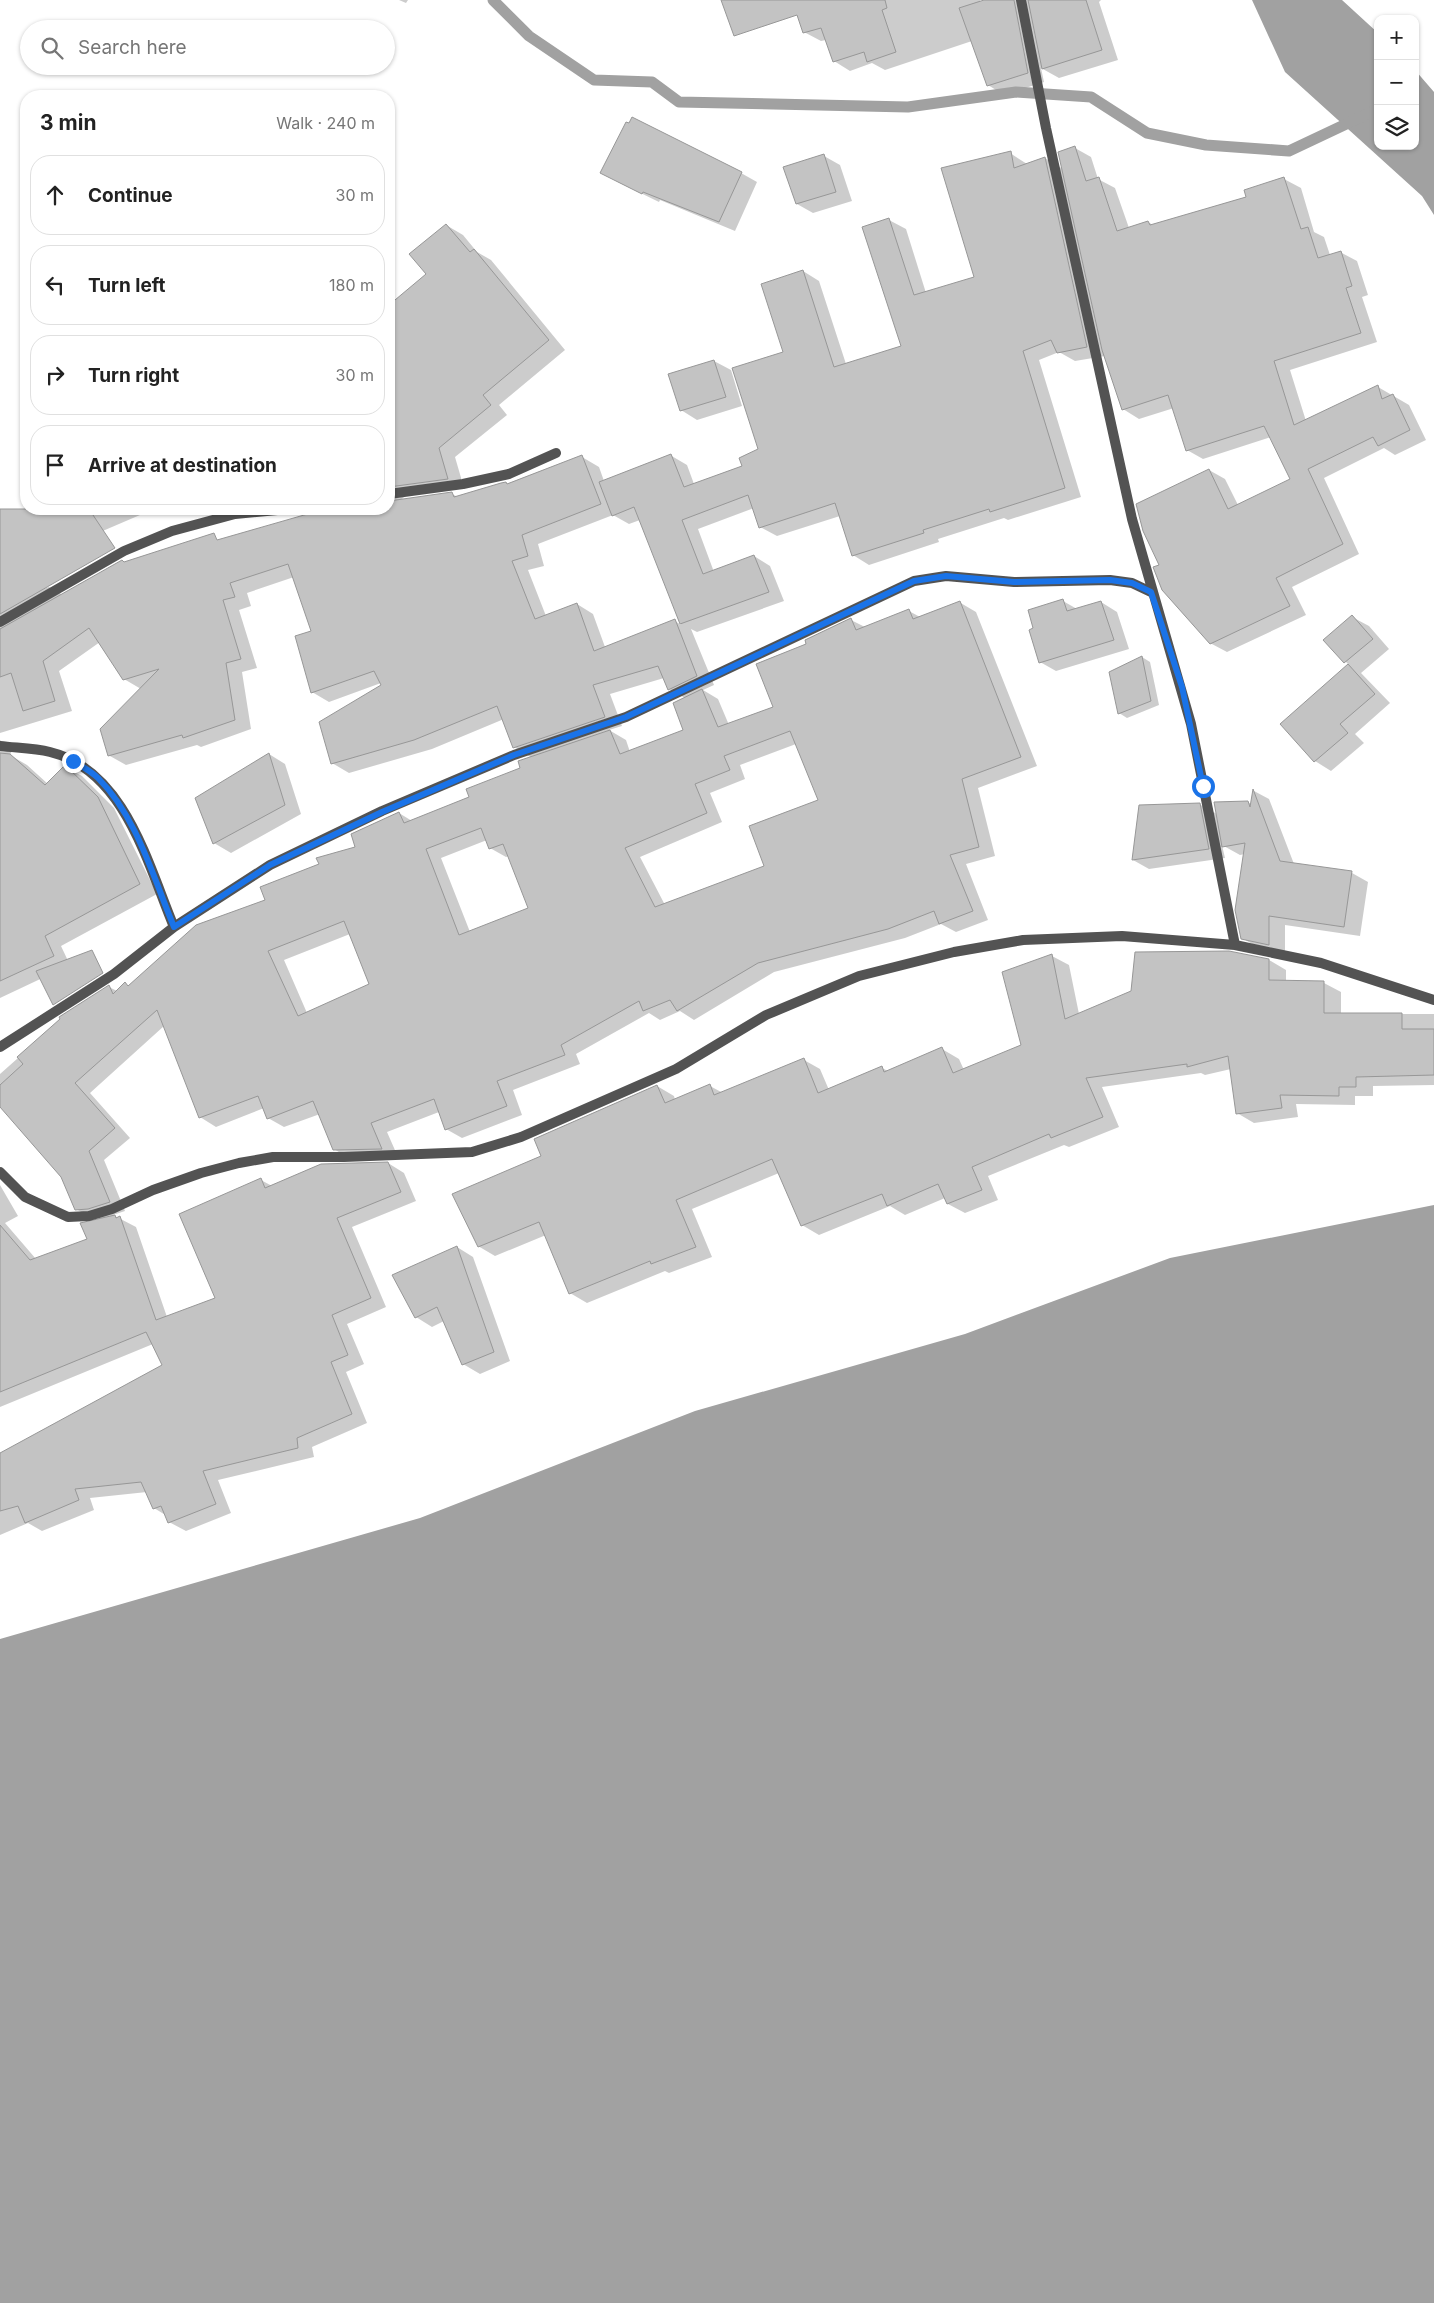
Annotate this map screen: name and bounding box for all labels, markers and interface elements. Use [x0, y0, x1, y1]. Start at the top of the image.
map controls [1374, 15, 1419, 150]
button: + [1374, 15, 1419, 60]
search box [20, 20, 395, 75]
icon: search [38, 34, 66, 62]
text: Search here [78, 36, 187, 59]
button: − [1374, 60, 1419, 105]
button: layers [1374, 105, 1419, 150]
text: 3 min [40, 110, 96, 135]
text: Walk · 240 m [276, 113, 375, 133]
icon: ahead [41, 181, 69, 209]
text: Continue [88, 184, 173, 207]
text: 30 m [336, 185, 374, 205]
icon: left [41, 271, 69, 299]
text: Turn left [88, 274, 166, 297]
text: 180 m [329, 275, 374, 295]
icon: right [41, 361, 69, 389]
text: Turn right [88, 364, 179, 387]
text: 30 m [336, 365, 374, 385]
icon: arrive [41, 451, 69, 479]
text: Arrive at destination [88, 454, 277, 477]
route end [62, 750, 85, 773]
route start [1192, 775, 1215, 798]

